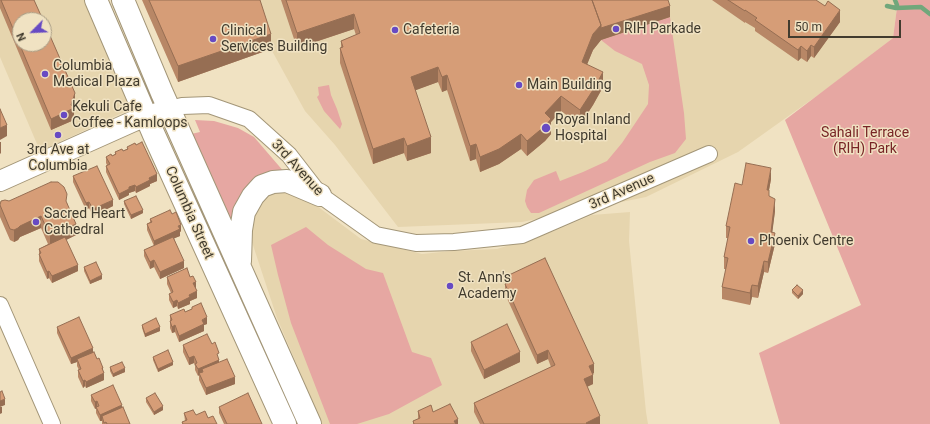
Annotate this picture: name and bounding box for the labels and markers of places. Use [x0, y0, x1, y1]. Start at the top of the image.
place label: RIH Parkade [624, 21, 701, 37]
place label: Cafeteria [403, 22, 460, 38]
place label: Clinical Services Building [221, 23, 327, 56]
marker: RIH Parkade [611, 24, 621, 34]
marker: Cafeteria [390, 25, 400, 35]
marker: Clinical Services Building [208, 34, 218, 44]
place label: Columbia Medical Plaza [53, 58, 140, 90]
marker: Columbia Medical Plaza [40, 69, 50, 79]
place label: Main Building [527, 77, 612, 93]
marker: Main Building [514, 80, 524, 90]
place label: Kekuli Cafe Coffee - Kamloops [72, 99, 187, 132]
marker: Kekuli Cafe Coffee - Kamloops [59, 110, 69, 120]
place label: Royal Inland Hospital [555, 112, 631, 144]
marker: Royal Inland Hospital [540, 122, 552, 134]
marker: 3rd Ave at Columbia [53, 130, 63, 140]
place label: 3rd Ave at Columbia [27, 142, 89, 174]
place label: Sacred Heart Cathedral [44, 206, 125, 238]
marker: Sacred Heart Cathedral [31, 217, 41, 227]
place label: Phoenix Centre [759, 233, 853, 249]
marker: Phoenix Centre [746, 236, 756, 246]
place label: St. Ann's Academy [458, 270, 516, 302]
marker: St. Ann's Academy [445, 281, 455, 291]

